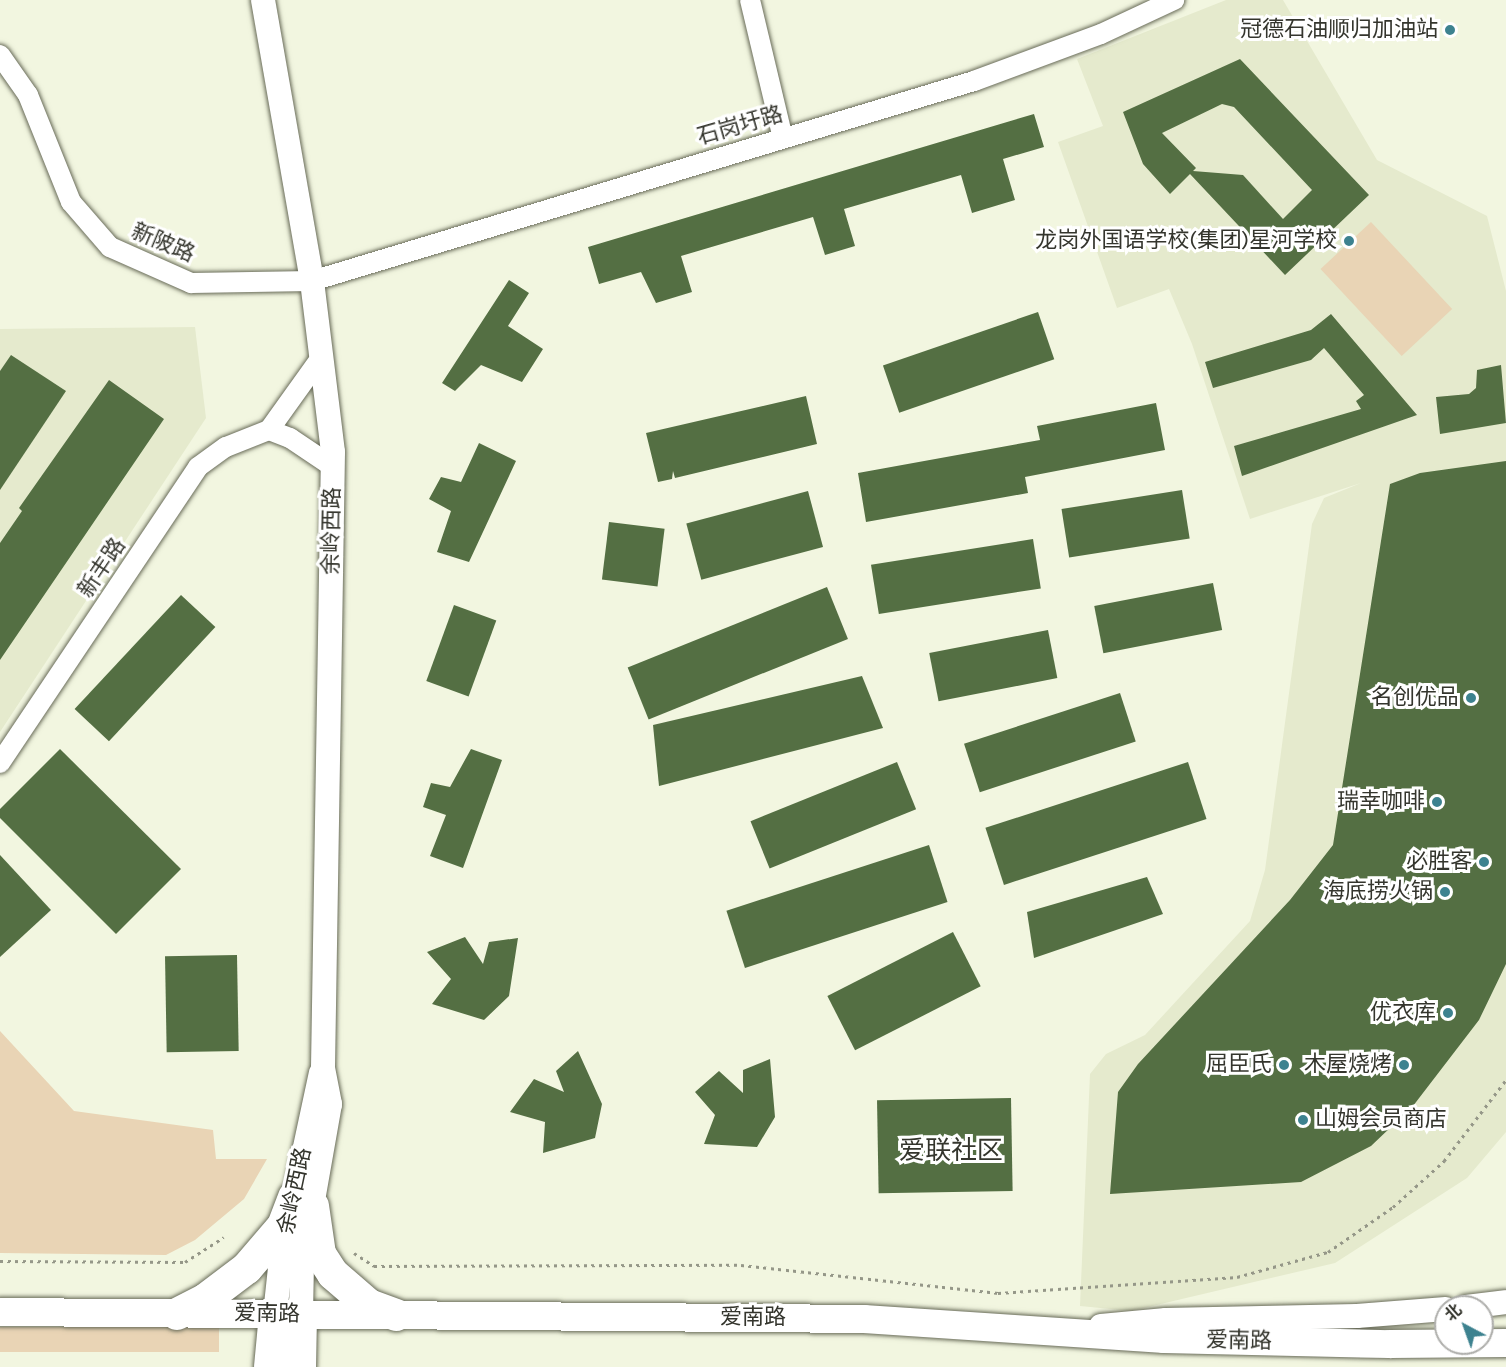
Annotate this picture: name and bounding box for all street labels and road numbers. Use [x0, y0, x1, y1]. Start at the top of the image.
street label: 石岗圩路 [694, 101, 786, 151]
street label: 新陂路 [127, 218, 199, 268]
street label: 余岭西路 [318, 487, 346, 575]
street label: 新丰路 [73, 533, 131, 603]
street label: 余岭西路 [273, 1145, 317, 1237]
street label: 爱南路 [234, 1300, 300, 1328]
street label: 爱南路 [720, 1305, 786, 1331]
street label: 爱南路 [1206, 1327, 1272, 1355]

